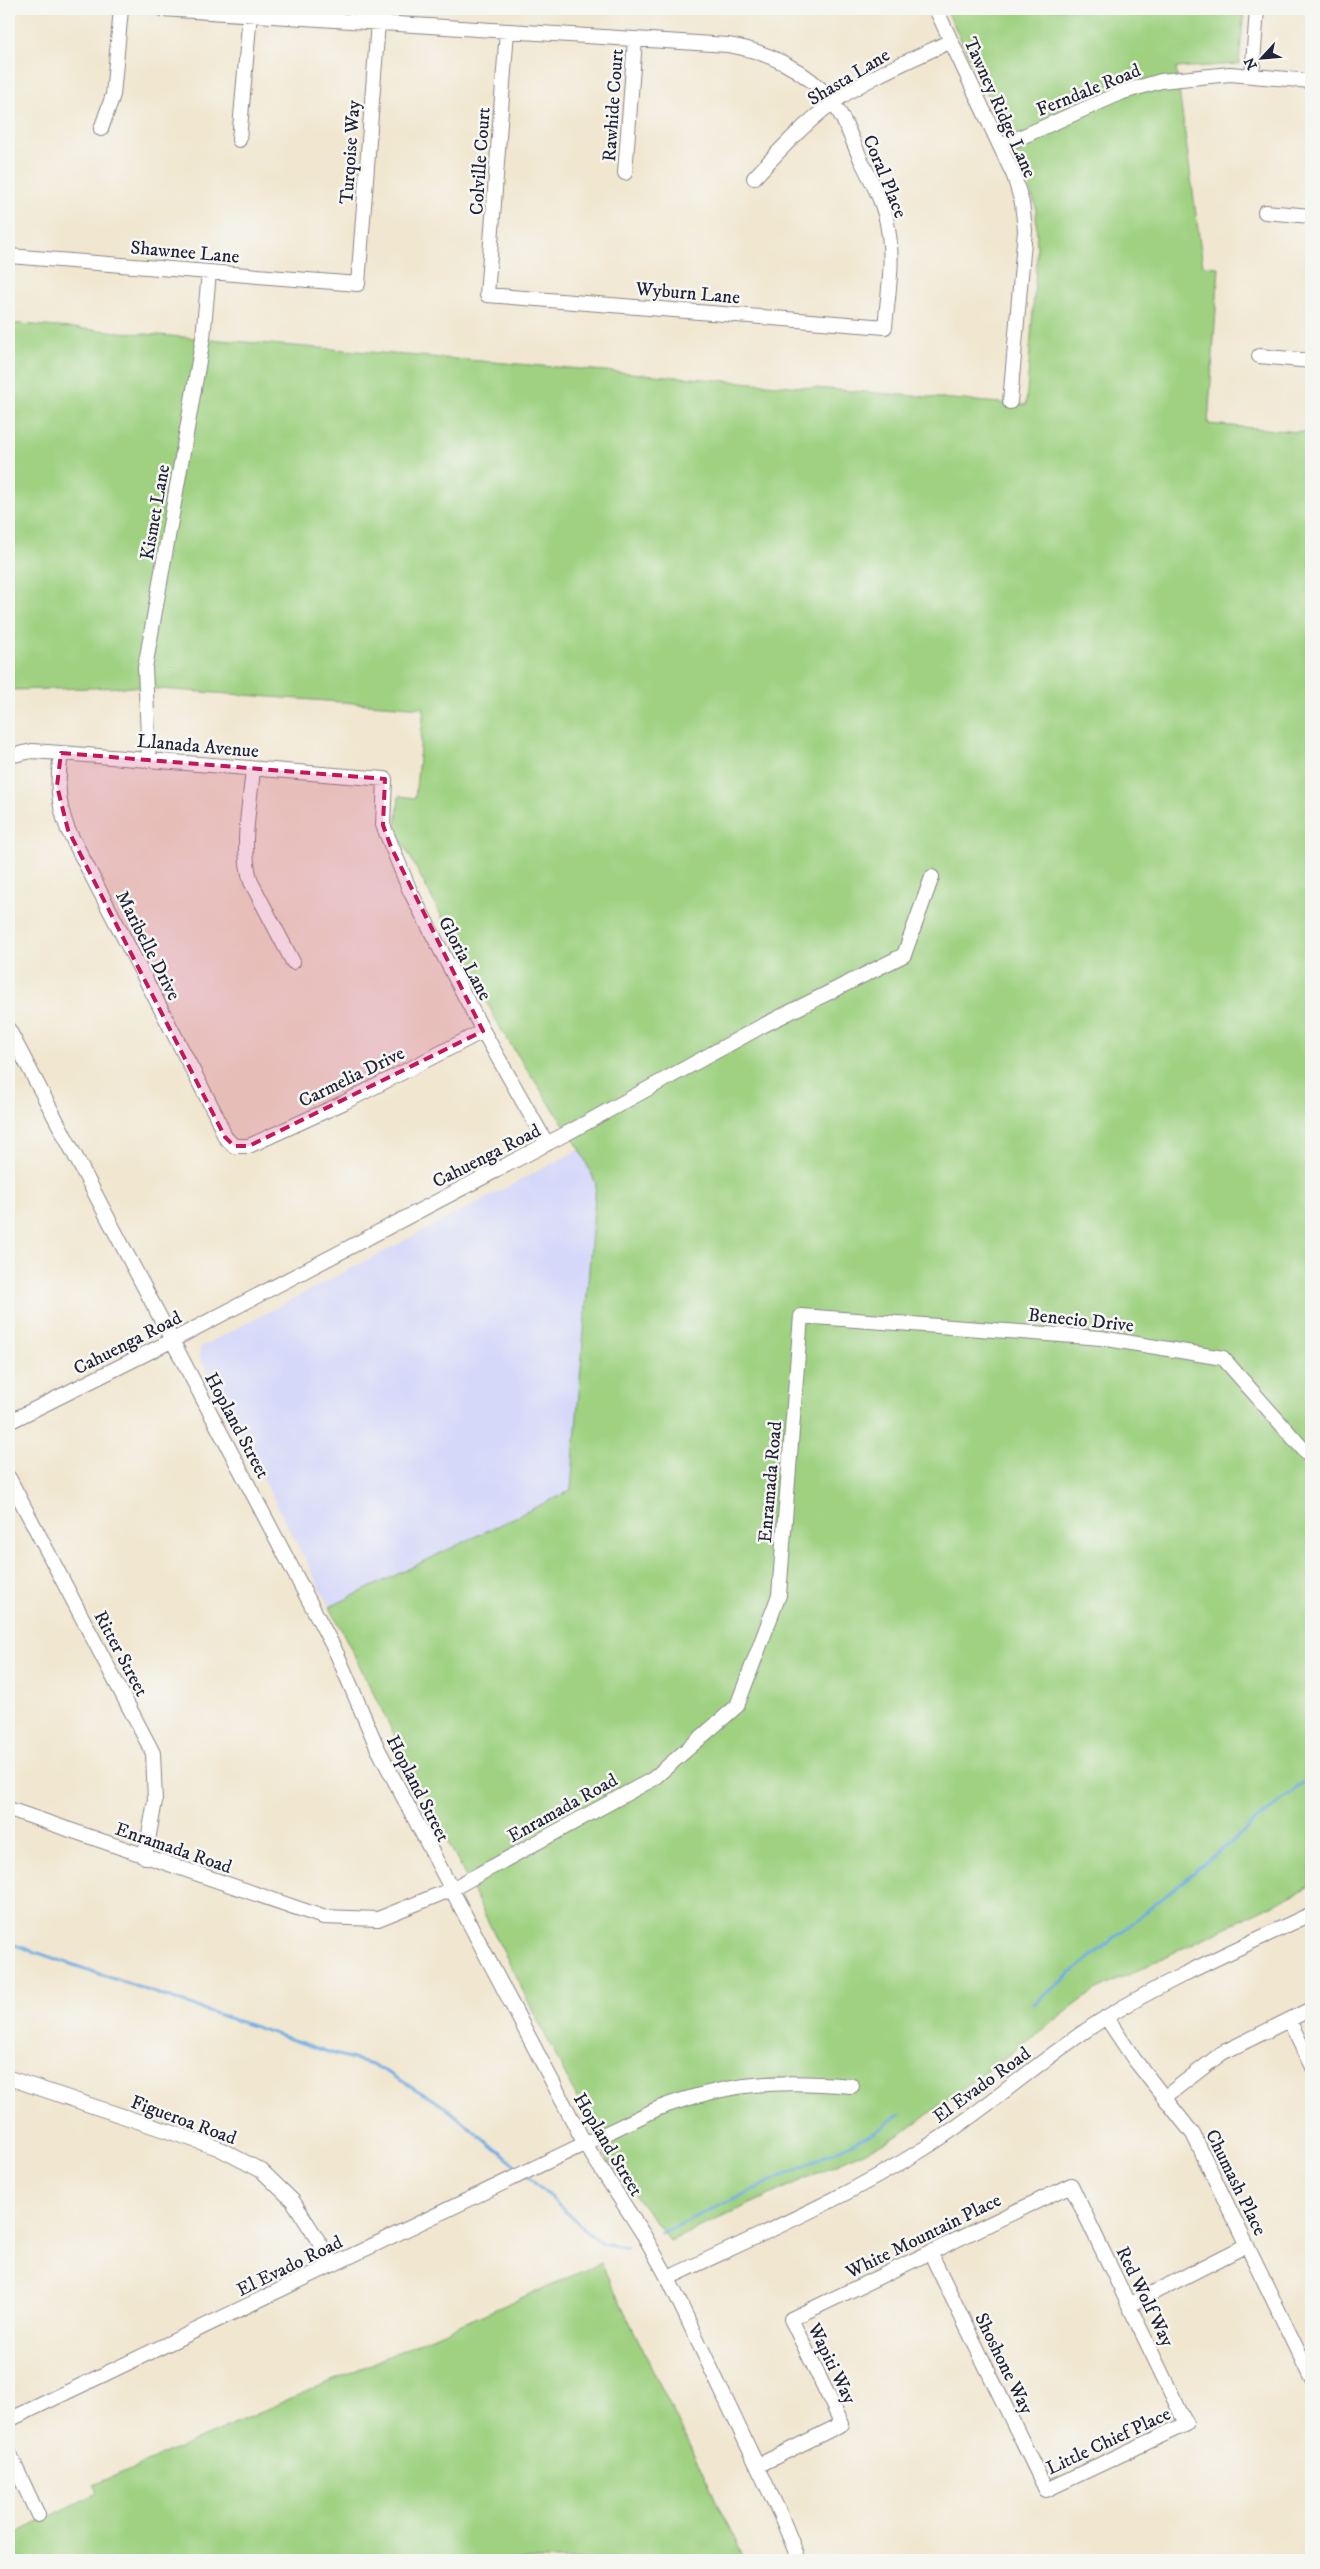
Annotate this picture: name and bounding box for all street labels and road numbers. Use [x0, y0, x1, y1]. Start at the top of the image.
street label: Tawney Ridge Lane [958, 34, 1041, 182]
street label: Shasta Lane [803, 44, 894, 111]
street label: Rawhide Court [598, 48, 629, 162]
street label: Ferndale Road [1033, 59, 1145, 122]
street label: Turqoise Way [335, 98, 367, 205]
street label: Colville Court [465, 106, 496, 216]
street label: Coral Place [858, 132, 912, 222]
street label: Shawnee Lane [129, 236, 240, 269]
street label: Wyburn Lane [634, 277, 741, 310]
street label: Kismet Lane [136, 463, 175, 562]
street label: Llanada Avenue [136, 730, 260, 763]
street label: Maribelle Drive [110, 887, 185, 1004]
street label: Gloria Lane [433, 913, 496, 1005]
street label: Carmelia Drive [295, 1042, 408, 1113]
street label: Cahuenga Road [429, 1119, 545, 1193]
street label: Benecio Drive [1027, 1303, 1135, 1337]
street label: Cahuenga Road [70, 1306, 186, 1380]
street label: Hopland Street [199, 1369, 274, 1483]
street label: Enramada Road [754, 1420, 787, 1544]
street label: Ritter Street [89, 1607, 153, 1700]
street label: Hopland Street [381, 1732, 454, 1846]
street label: Enramada Road [504, 1768, 622, 1848]
street label: Enramada Road [112, 1818, 235, 1879]
street label: El Evado Road [929, 2042, 1036, 2128]
street label: Hopland Street [568, 2089, 648, 2201]
street label: Figueroa Road [128, 2091, 240, 2150]
street label: Chumash Place [1200, 2126, 1271, 2240]
street label: White Mountain Place [841, 2189, 1005, 2284]
street label: El Evado Road [233, 2231, 347, 2302]
street label: Red Wolf Way [1110, 2243, 1179, 2351]
street label: Shoshone Way [969, 2309, 1038, 2419]
street label: Wapiti Way [802, 2319, 861, 2409]
street label: Little Chief Place [1043, 2402, 1175, 2480]

